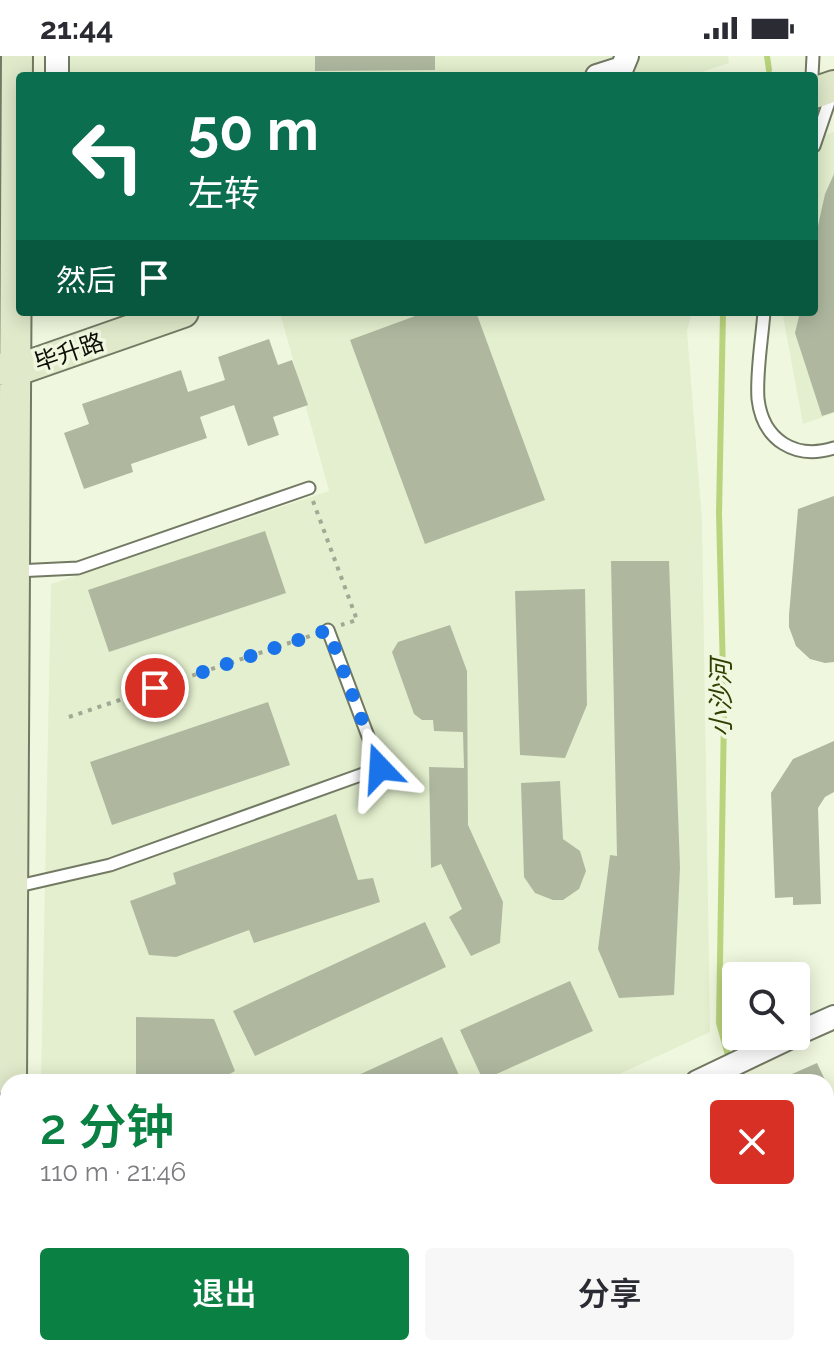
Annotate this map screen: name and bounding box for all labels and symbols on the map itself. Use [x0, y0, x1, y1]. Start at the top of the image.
street label: 毕升路 [30, 327, 108, 377]
pin [121, 654, 189, 722]
water label: 小沙河 [706, 654, 736, 737]
position arrow [338, 726, 422, 810]

